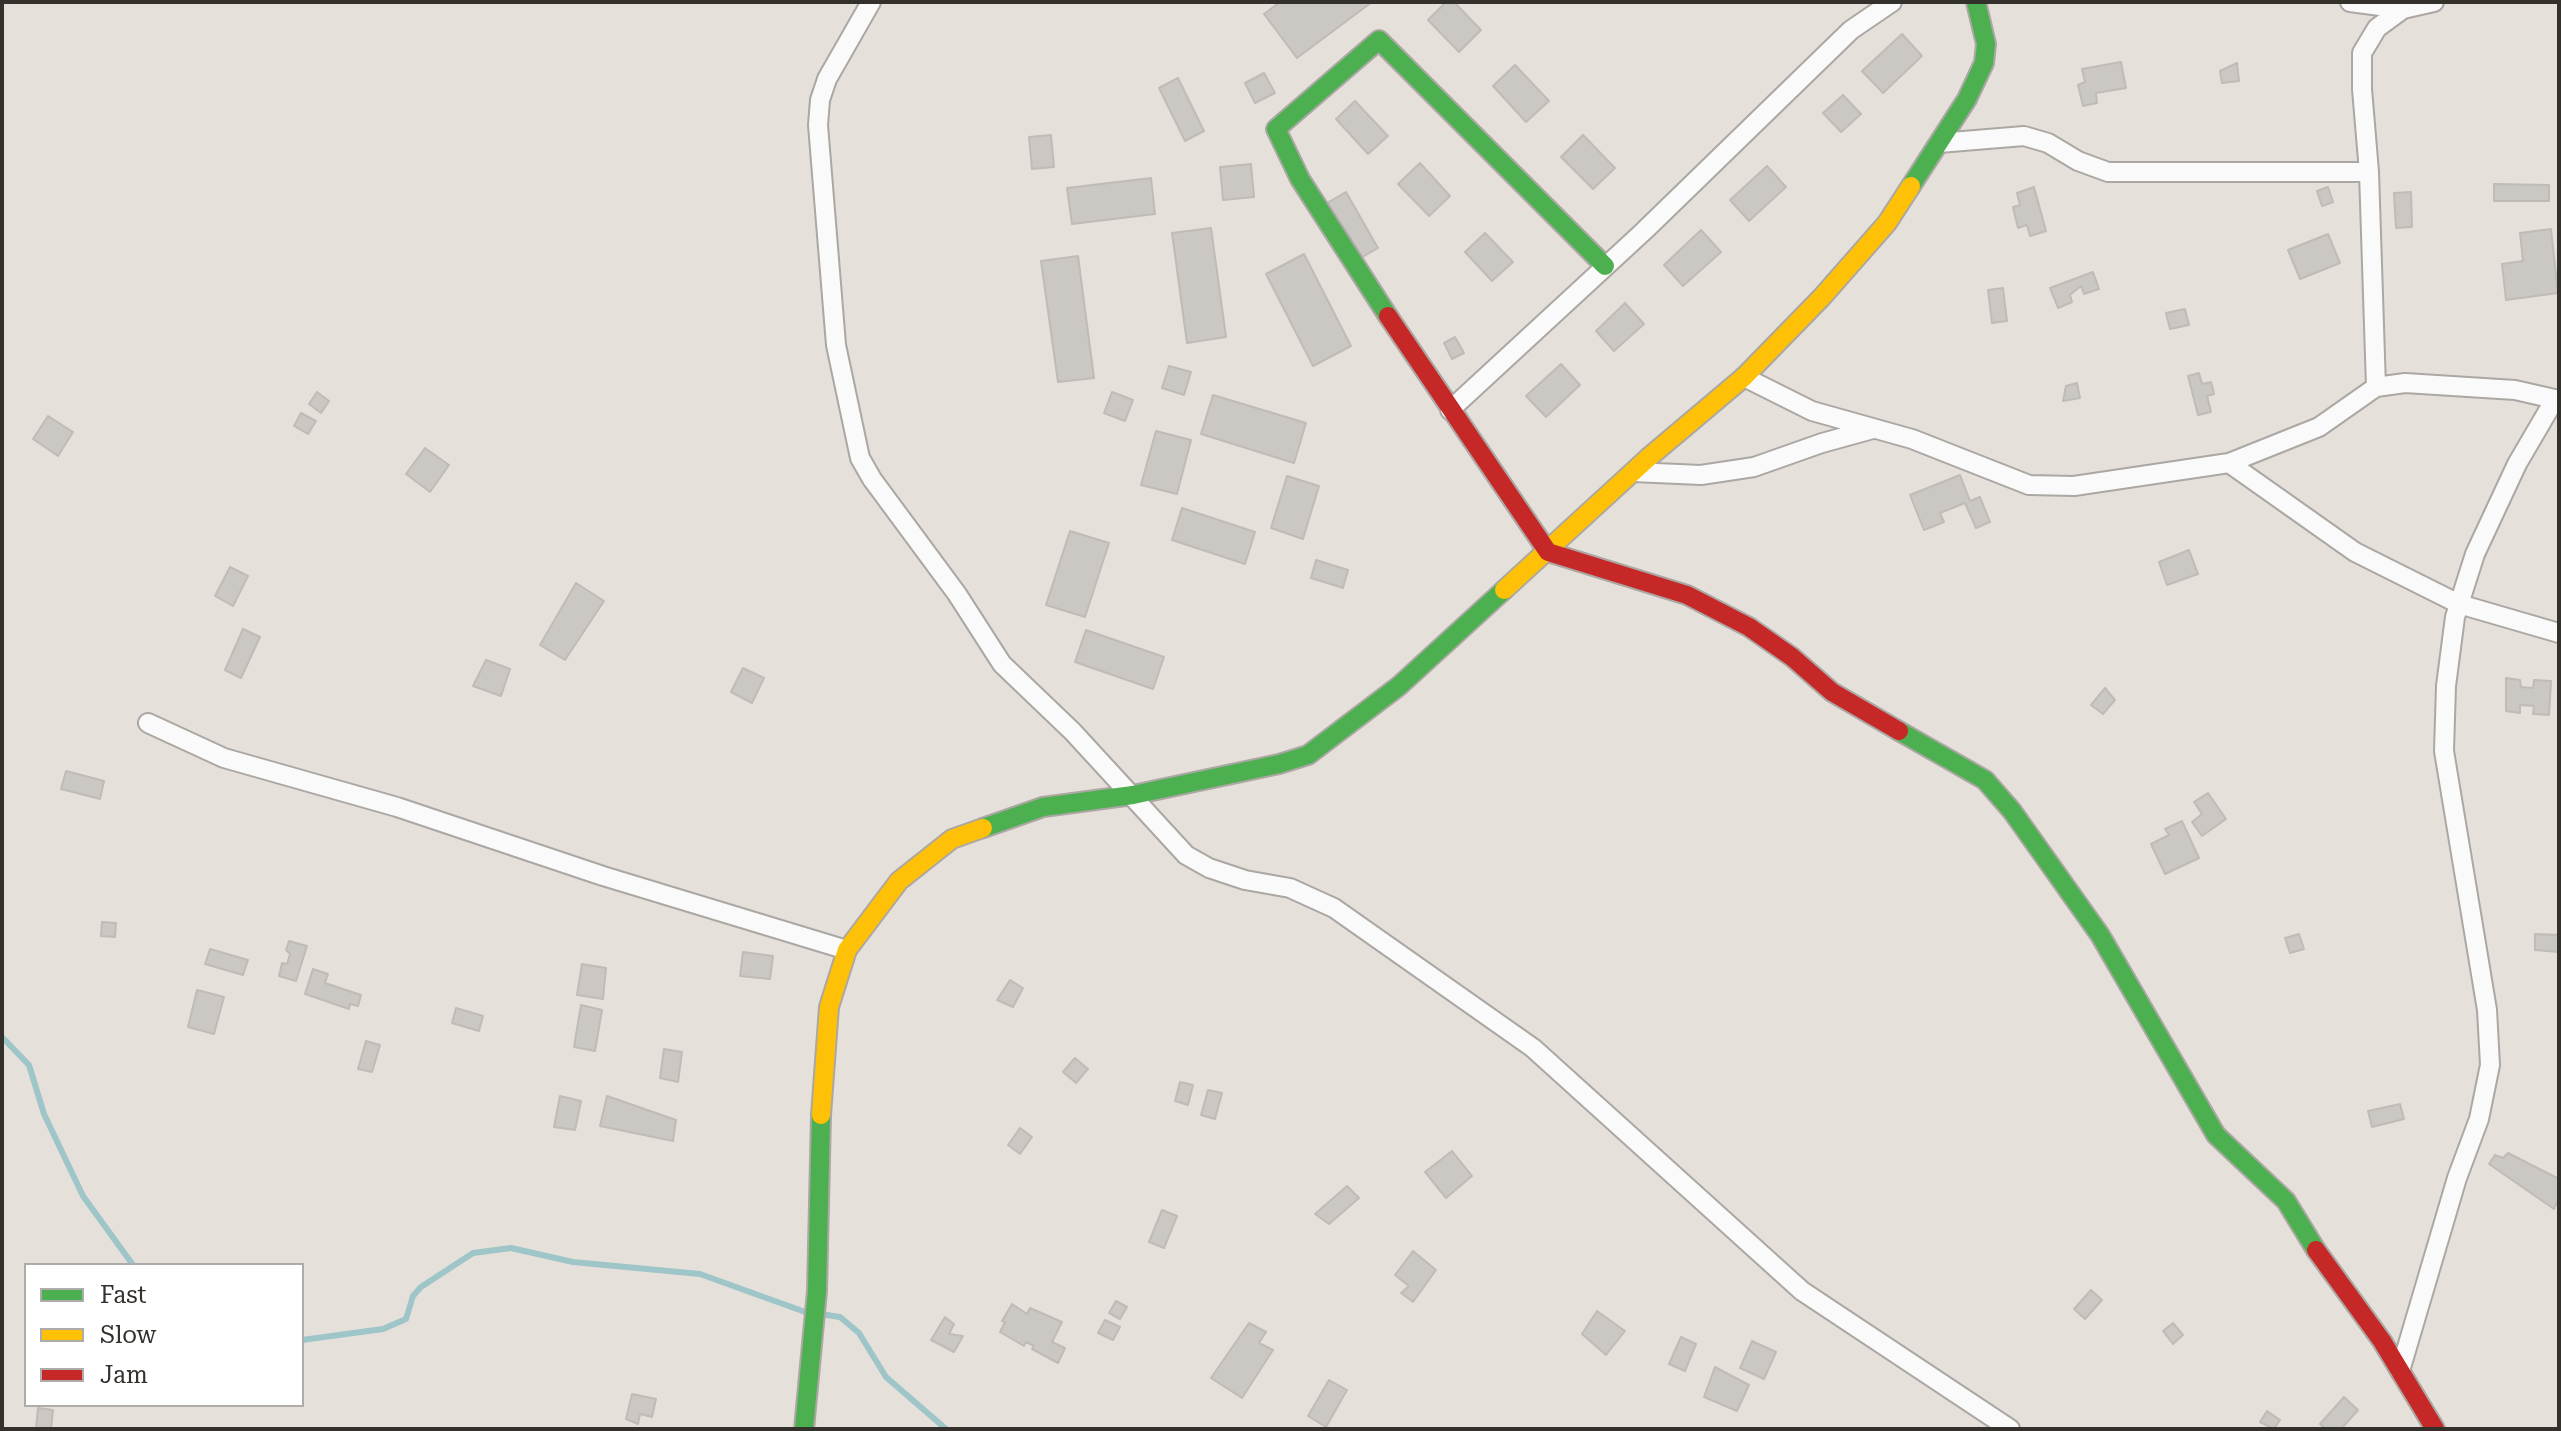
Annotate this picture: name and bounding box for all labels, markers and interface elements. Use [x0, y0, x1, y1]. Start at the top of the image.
legend [24, 1263, 304, 1407]
text: Fast [100, 1281, 147, 1309]
text: Slow [100, 1321, 156, 1349]
text: Jam [100, 1361, 148, 1389]

